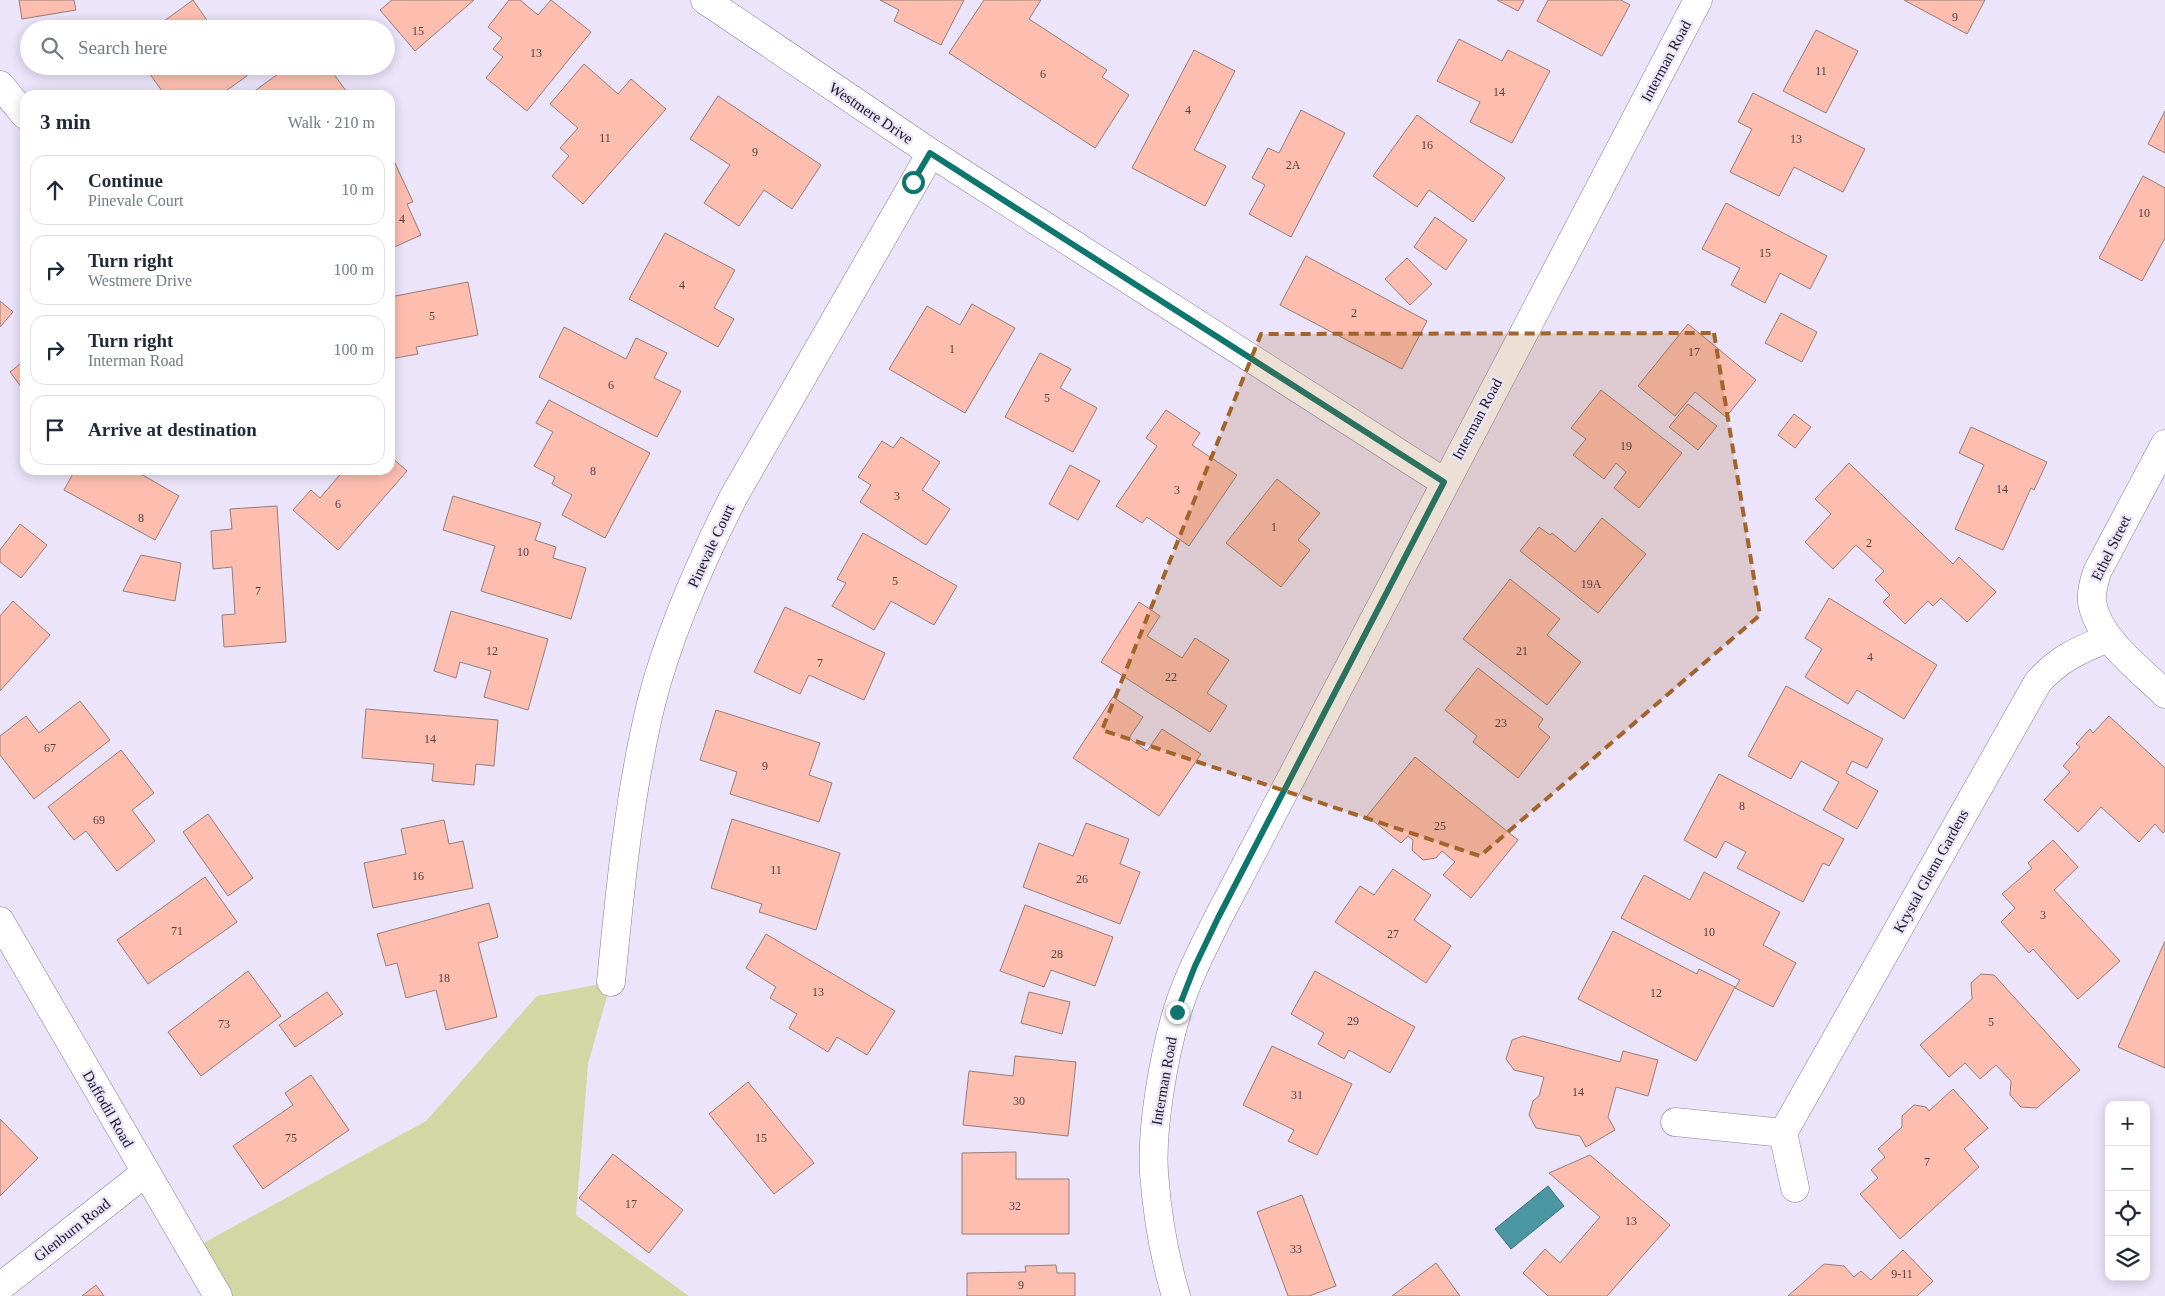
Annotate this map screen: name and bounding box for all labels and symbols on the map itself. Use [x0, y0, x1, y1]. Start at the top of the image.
house number: 9 [1952, 10, 1958, 24]
street label: Interman Road [1638, 17, 1694, 104]
house number: 15 [412, 24, 424, 38]
house number: 13 [530, 46, 542, 60]
house number: 11 [1815, 64, 1827, 78]
house number: 6 [1040, 67, 1046, 81]
street label: Westmere Drive [826, 79, 916, 147]
house number: 14 [1493, 85, 1505, 99]
house number: 4 [1185, 103, 1191, 117]
house number: 11 [599, 131, 611, 145]
house number: 13 [1790, 132, 1802, 146]
house number: 16 [1421, 138, 1433, 152]
house number: 9 [752, 145, 758, 159]
house number: 2A [1286, 158, 1301, 172]
route start [902, 171, 925, 194]
house number: 10 [2138, 206, 2150, 220]
house number: 4 [399, 212, 405, 226]
house number: 15 [1759, 246, 1771, 260]
house number: 4 [679, 278, 685, 292]
house number: 2 [1351, 306, 1357, 320]
house number: 5 [429, 309, 435, 323]
house number: 1 [949, 342, 955, 356]
house number: 17 [1688, 345, 1700, 359]
street label: Interman Road [1449, 375, 1505, 462]
house number: 6 [608, 378, 614, 392]
house number: 5 [1044, 391, 1050, 405]
house number: 19 [1620, 439, 1632, 453]
house number: 8 [590, 464, 596, 478]
house number: 14 [1996, 482, 2008, 496]
house number: 3 [1174, 483, 1180, 497]
house number: 3 [894, 489, 900, 503]
house number: 6 [335, 497, 341, 511]
street label: Pinevale Court [685, 501, 738, 590]
house number: 8 [138, 511, 144, 525]
street label: Ethel Street [2088, 512, 2134, 583]
house number: 1 [1271, 520, 1277, 534]
house number: 2 [1866, 536, 1872, 550]
house number: 10 [517, 545, 529, 559]
house number: 5 [892, 574, 898, 588]
house number: 19A [1581, 577, 1602, 591]
house number: 7 [255, 584, 261, 598]
house number: 12 [486, 644, 498, 658]
house number: 21 [1516, 644, 1528, 658]
house number: 4 [1867, 650, 1873, 664]
house number: 7 [817, 656, 823, 670]
house number: 22 [1165, 670, 1177, 684]
house number: 23 [1495, 716, 1507, 730]
house number: 14 [424, 732, 436, 746]
house number: 67 [44, 741, 56, 755]
house number: 9 [762, 759, 768, 773]
house number: 8 [1739, 799, 1745, 813]
street label: Krystal Glenn Gardens [1890, 807, 1972, 935]
house number: 69 [93, 813, 105, 827]
house number: 25 [1434, 819, 1446, 833]
house number: 11 [770, 863, 782, 877]
house number: 16 [412, 869, 424, 883]
house number: 26 [1076, 872, 1088, 886]
house number: 3 [2040, 908, 2046, 922]
house number: 71 [171, 924, 183, 938]
house number: 10 [1703, 925, 1715, 939]
house number: 27 [1387, 927, 1399, 941]
house number: 28 [1051, 947, 1063, 961]
house number: 18 [438, 971, 450, 985]
house number: 13 [812, 985, 824, 999]
house number: 12 [1650, 986, 1662, 1000]
route end [1166, 1001, 1189, 1024]
house number: 29 [1347, 1014, 1359, 1028]
house number: 5 [1988, 1015, 1994, 1029]
house number: 73 [218, 1017, 230, 1031]
street label: Interman Road [1148, 1035, 1180, 1126]
street label: Daffodil Road [80, 1068, 137, 1151]
house number: 14 [1572, 1085, 1584, 1099]
house number: 31 [1291, 1088, 1303, 1102]
house number: 30 [1013, 1094, 1025, 1108]
house number: 75 [285, 1131, 297, 1145]
house number: 15 [755, 1131, 767, 1145]
house number: 7 [1924, 1155, 1930, 1169]
street label: Glenburn Road [31, 1195, 114, 1265]
house number: 17 [625, 1197, 637, 1211]
house number: 32 [1009, 1199, 1021, 1213]
house number: 13 [1625, 1214, 1637, 1228]
house number: 33 [1290, 1242, 1302, 1256]
house number: 9-11 [1891, 1267, 1913, 1281]
house number: 9 [1018, 1278, 1024, 1292]

